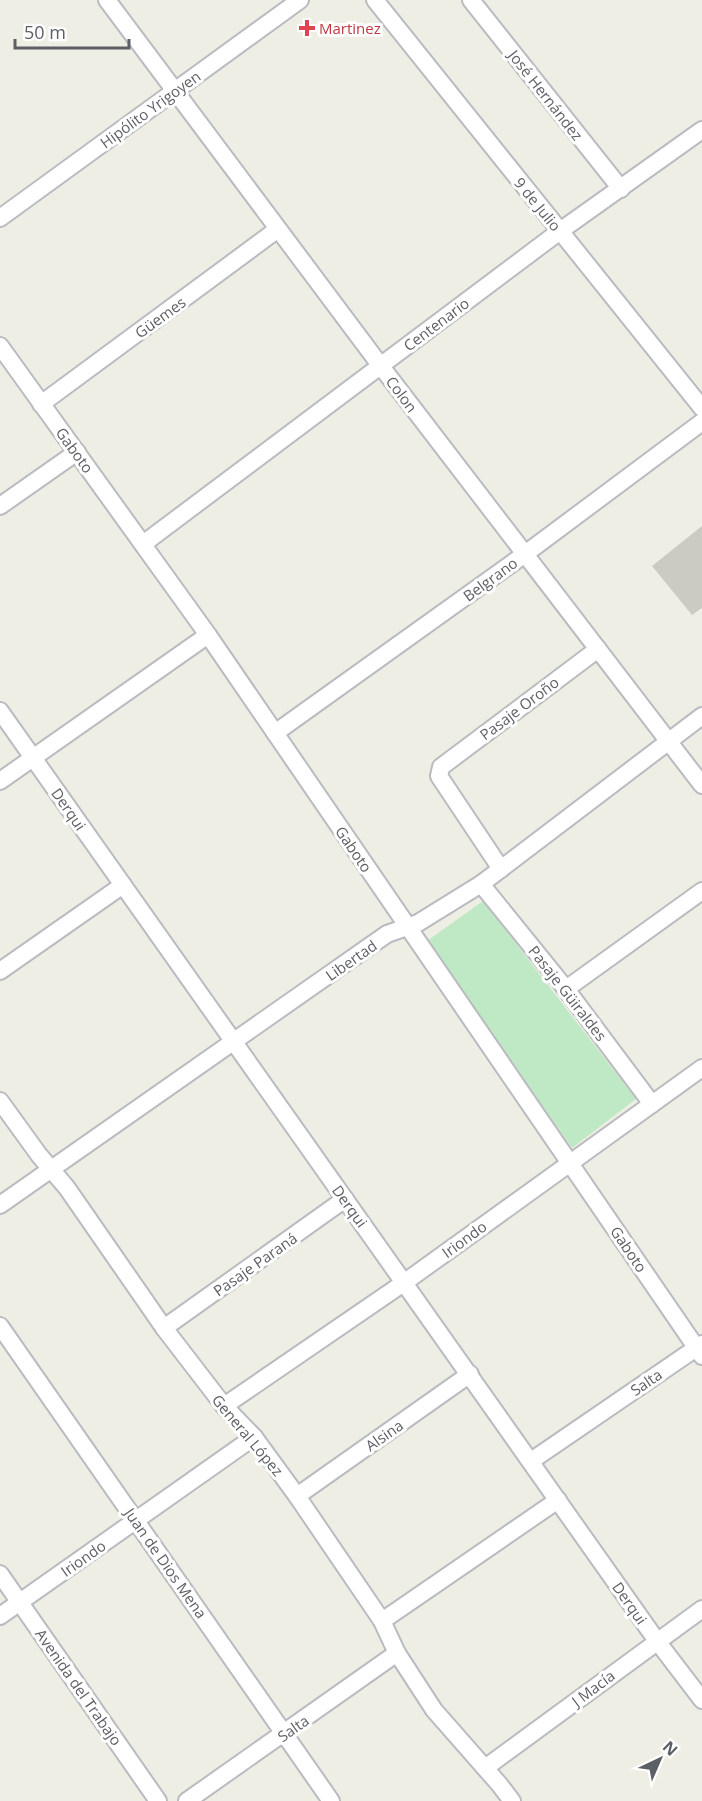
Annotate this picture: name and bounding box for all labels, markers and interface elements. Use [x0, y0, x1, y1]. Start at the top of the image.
scale bar [15, 12, 129, 50]
place label: Martinez [319, 18, 381, 38]
text: 50 m [24, 20, 66, 44]
marker: Martinez [300, 21, 314, 35]
street label: José Hernández [503, 44, 588, 144]
street label: Hipólito Yrigoyen [96, 66, 204, 152]
street label: 9 de Julio [510, 173, 566, 235]
street label: Güemes [131, 292, 189, 342]
street label: Centenario [399, 293, 473, 355]
street label: Colon [382, 372, 422, 416]
street label: Gaboto [52, 423, 98, 477]
street label: Belgrano [459, 552, 521, 606]
street label: Pasaje Oroño [475, 672, 563, 744]
street label: Derqui [47, 784, 91, 834]
street label: Gaboto [331, 822, 377, 876]
street label: Libertad [321, 935, 381, 985]
street label: Pasaje Güiraldes [524, 941, 612, 1045]
street label: Derqui [328, 1181, 372, 1231]
street label: Iriondo [438, 1216, 490, 1262]
street label: Gaboto [606, 1222, 652, 1276]
street label: Pasaje Paraná [209, 1228, 301, 1300]
street label: Salta [626, 1364, 666, 1400]
street label: General López [208, 1390, 288, 1480]
street label: Alsina [361, 1415, 407, 1455]
street label: Juan de Dios Mena [119, 1502, 212, 1622]
street label: Iriondo [57, 1535, 109, 1581]
street label: Derqui [608, 1578, 652, 1628]
street label: Avenida del Trabajo [31, 1625, 127, 1749]
street label: J Macía [566, 1665, 619, 1712]
street label: Salta [273, 1710, 313, 1746]
north arrow [630, 1729, 690, 1789]
text: N [658, 1736, 683, 1761]

